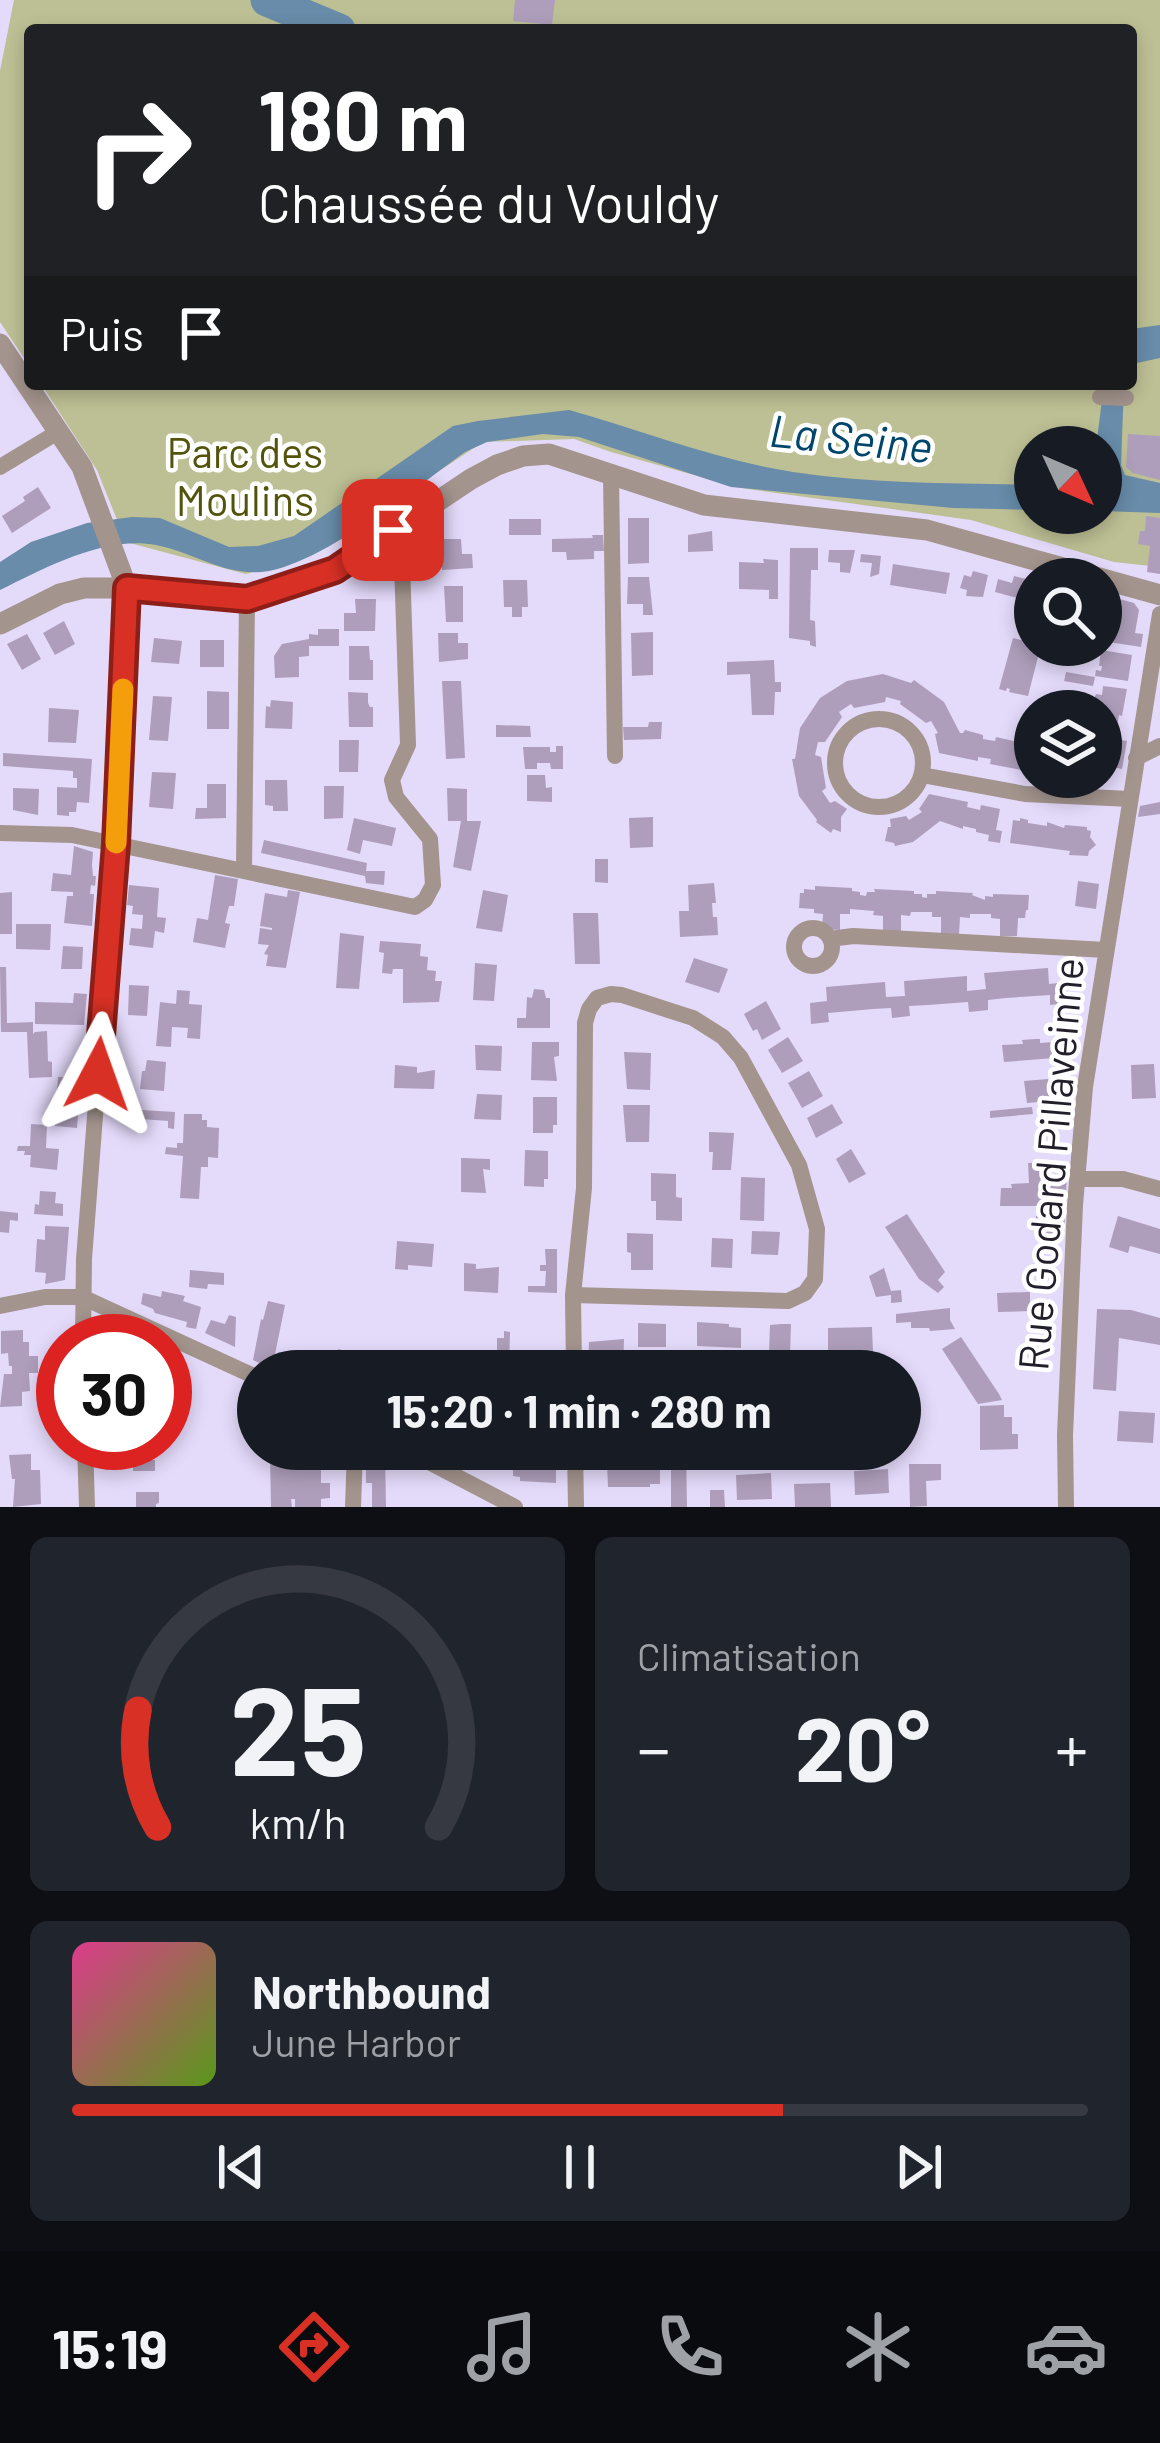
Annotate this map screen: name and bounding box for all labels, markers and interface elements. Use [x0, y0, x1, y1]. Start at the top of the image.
text: 180 m [258, 67, 468, 168]
icon: right [60, 72, 216, 228]
text: Chaussée du Vouldy [258, 169, 719, 234]
icon: arrive [168, 300, 234, 366]
text: Puis [60, 306, 144, 360]
water label: La Seine [767, 402, 935, 472]
park label: Parc des Moulins [167, 426, 323, 524]
north arrow [1014, 426, 1122, 534]
map controls [1014, 426, 1122, 798]
pin [342, 479, 444, 581]
icon: arrive [360, 497, 426, 563]
button: search [1014, 558, 1122, 666]
button: layers [1014, 690, 1122, 798]
street label: Rue Godard Pillaveinne [1006, 955, 1092, 1372]
position arrow [35, 1011, 161, 1137]
speed limit sign: 30 [36, 1314, 192, 1470]
text: 15:20 · 1 min · 280 m [387, 1383, 771, 1437]
text: Climatisation [637, 1632, 861, 1679]
text: 25 [229, 1651, 366, 1801]
text: 20° [795, 1692, 930, 1800]
text: − [637, 1707, 670, 1786]
text: + [1055, 1707, 1088, 1786]
text: km/h [249, 1796, 346, 1848]
text: Northbound [252, 1964, 491, 2018]
text: June Harbor [252, 2018, 461, 2065]
icon: previous [208, 2134, 274, 2200]
icon: pause [547, 2134, 613, 2200]
icon: next [886, 2134, 952, 2200]
icon: directions [272, 2305, 356, 2389]
icon: music [460, 2305, 544, 2389]
icon: phone [648, 2305, 732, 2389]
icon: climate [836, 2305, 920, 2389]
icon: car [1024, 2305, 1108, 2389]
text: 15:19 [52, 2315, 168, 2380]

